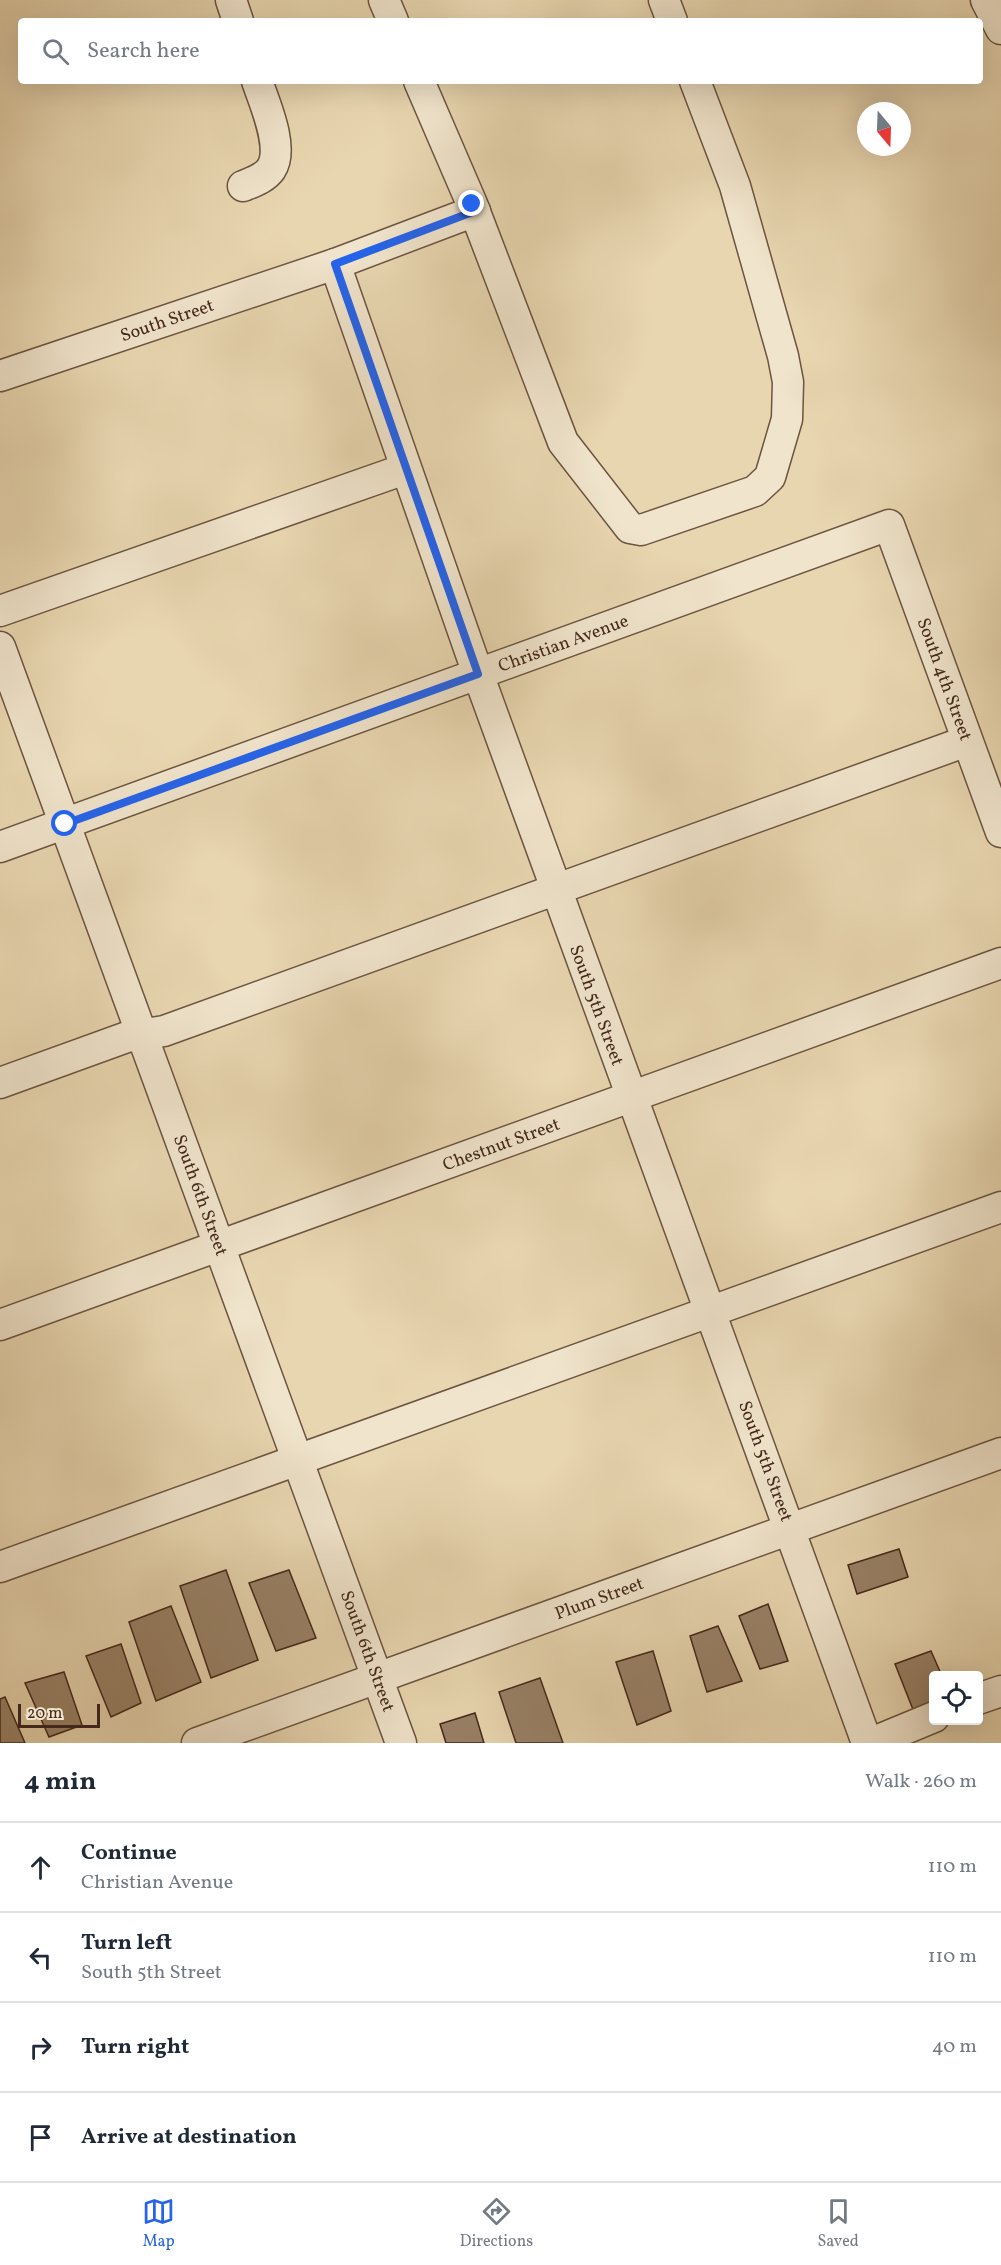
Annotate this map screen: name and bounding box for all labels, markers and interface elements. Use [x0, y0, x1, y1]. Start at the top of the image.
search box [18, 18, 983, 84]
icon: search [39, 35, 72, 68]
text: Search here [87, 36, 200, 67]
north arrow [857, 102, 911, 156]
route end [458, 190, 484, 216]
street label: South Street [117, 294, 218, 349]
street label: Christian Avenue [495, 609, 632, 680]
street label: South 4th Street [910, 615, 977, 744]
route start [51, 810, 77, 836]
street label: South 5th Street [562, 942, 629, 1069]
street label: Chestnut Street [439, 1113, 564, 1178]
street label: South 6th Street [166, 1131, 233, 1260]
street label: South 5th Street [731, 1398, 798, 1525]
street label: Plum Street [552, 1572, 647, 1627]
street label: South 6th Street [333, 1587, 400, 1716]
map controls [929, 1671, 983, 1725]
button: locate [929, 1671, 983, 1725]
scale bar [18, 1701, 100, 1728]
text: 20 m [27, 1703, 62, 1725]
text: 4 min [24, 1764, 96, 1800]
text: Walk · 260 m [865, 1768, 977, 1796]
text: Continue [81, 1838, 177, 1869]
icon: ahead [24, 1851, 57, 1884]
text: 110 m [928, 1853, 977, 1881]
text: Christian Avenue [81, 1869, 233, 1897]
text: Turn left [81, 1928, 172, 1959]
icon: left [24, 1941, 57, 1974]
text: 110 m [928, 1943, 977, 1971]
text: South 5th Street [81, 1959, 222, 1987]
icon: right [24, 2031, 57, 2064]
text: Turn right [81, 2032, 189, 2063]
text: 40 m [932, 2033, 977, 2061]
icon: arrive [24, 2121, 57, 2154]
text: Arrive at destination [81, 2122, 297, 2153]
tab: Map [142, 2195, 175, 2253]
tab: Directions [460, 2195, 533, 2253]
tab: Saved [818, 2195, 859, 2253]

